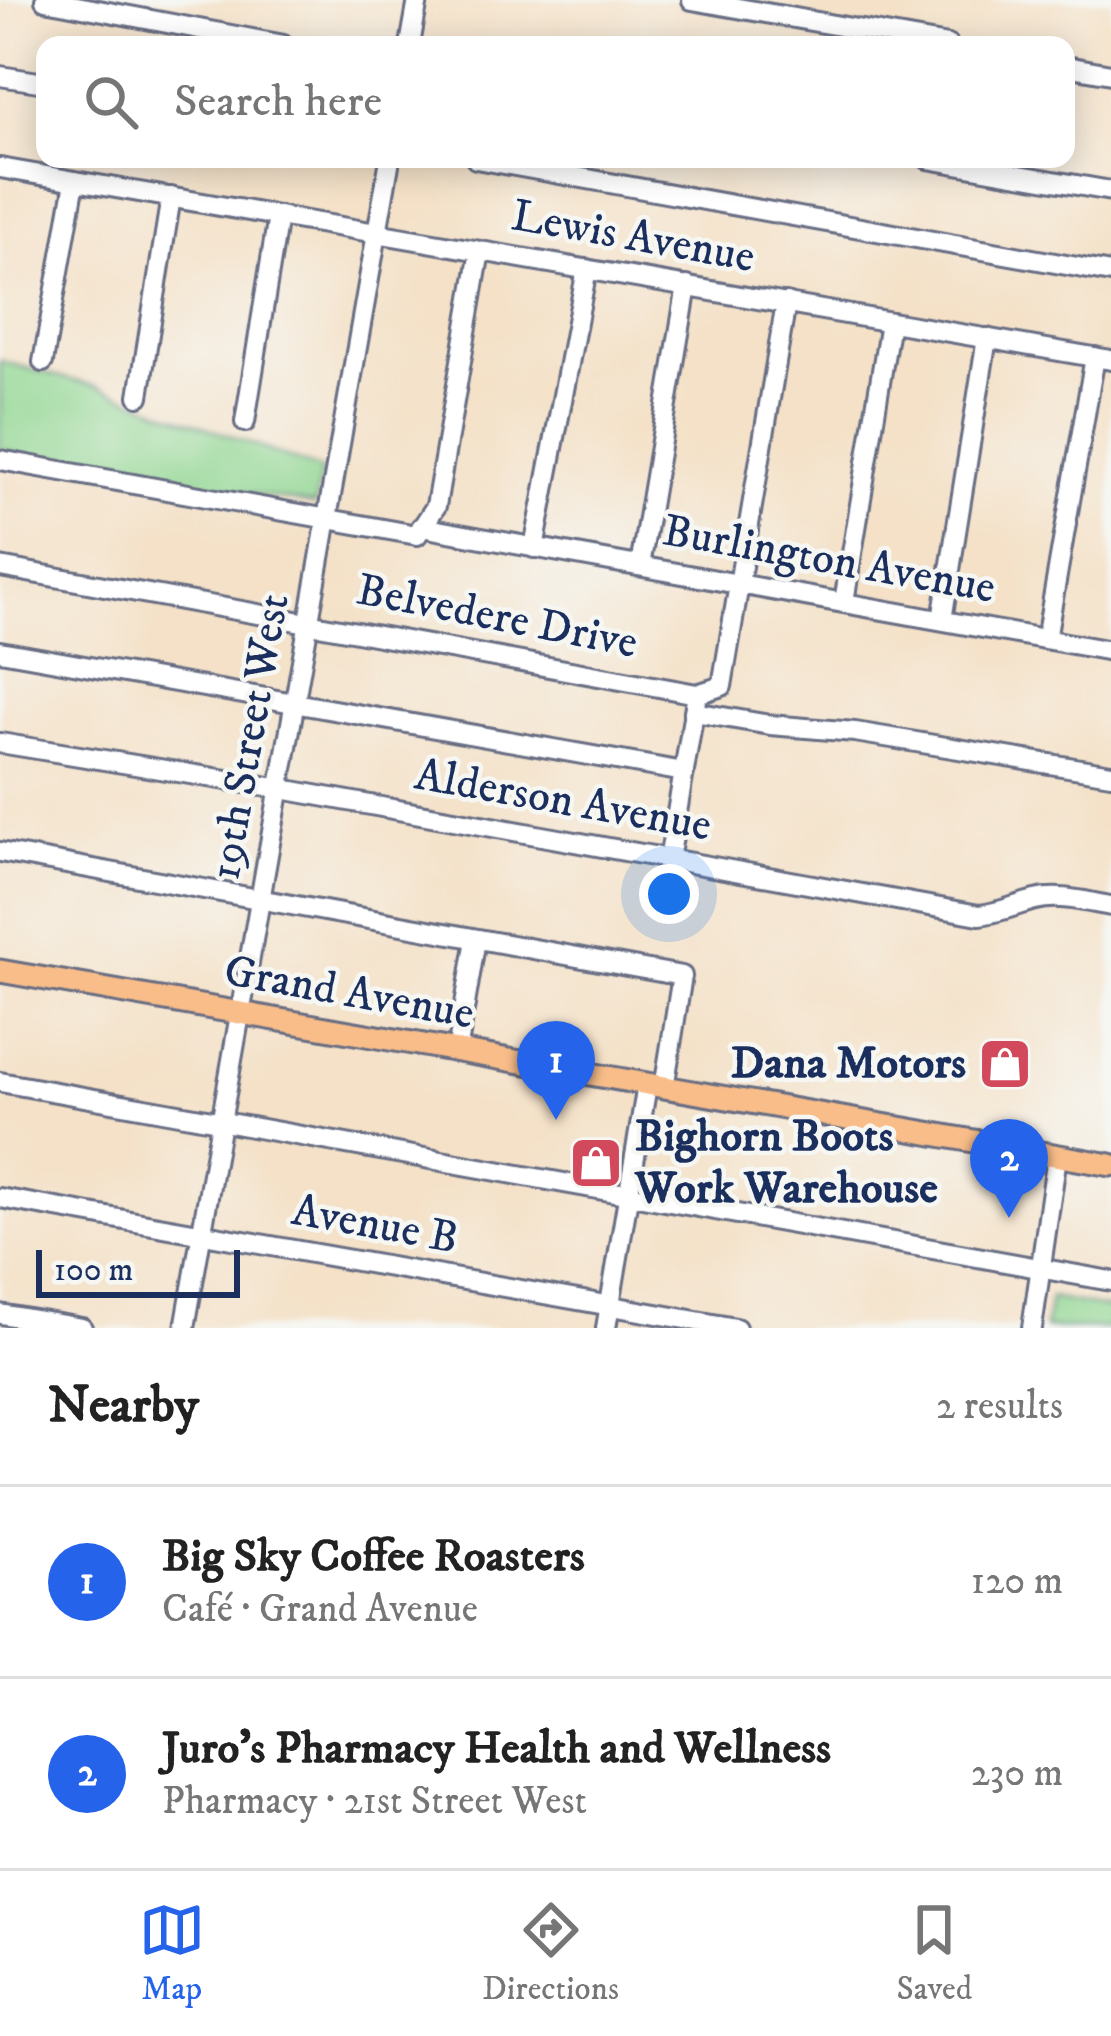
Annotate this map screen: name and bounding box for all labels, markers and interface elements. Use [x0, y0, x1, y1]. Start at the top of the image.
search box [36, 36, 1075, 168]
icon: search [78, 69, 144, 135]
text: Search here [174, 74, 382, 130]
street label: Lewis Avenue [507, 188, 759, 286]
street label: Burlington Avenue [658, 503, 1000, 617]
street label: Belvedere Drive [352, 562, 642, 672]
street label: 19th Street West [197, 589, 303, 885]
street label: Alderson Avenue [411, 747, 715, 855]
your location [639, 864, 699, 924]
street label: Grand Avenue [220, 943, 478, 1043]
pin: 1 [517, 1021, 595, 1120]
place label: Dana Motors [731, 1036, 966, 1092]
shop icon: Dana Motors [977, 1036, 1033, 1092]
place label: Bighorn Boots Work Warehouse [634, 1109, 938, 1217]
pin: 2 [970, 1119, 1048, 1218]
shop icon: Bighorn Boots Work Warehouse [568, 1135, 624, 1191]
street label: Avenue B [287, 1183, 463, 1267]
scale bar [36, 1244, 240, 1297]
text: 100 m [54, 1250, 133, 1291]
text: Nearby [48, 1374, 199, 1438]
text: 2 results [936, 1382, 1063, 1431]
text: Big Sky Coffee Roasters [162, 1529, 585, 1585]
text: 1 [80, 1557, 94, 1606]
text: 120 m [971, 1557, 1063, 1606]
text: Café · Grand Avenue [162, 1585, 478, 1634]
text: Juro's Pharmacy Health and Wellness [162, 1721, 831, 1777]
text: 2 [77, 1749, 97, 1798]
text: 230 m [971, 1749, 1063, 1798]
text: Pharmacy · 21st Street West [162, 1777, 587, 1826]
tab: Map [139, 1897, 205, 2010]
tab: Directions [482, 1897, 619, 2010]
tab: Saved [896, 1897, 972, 2010]

